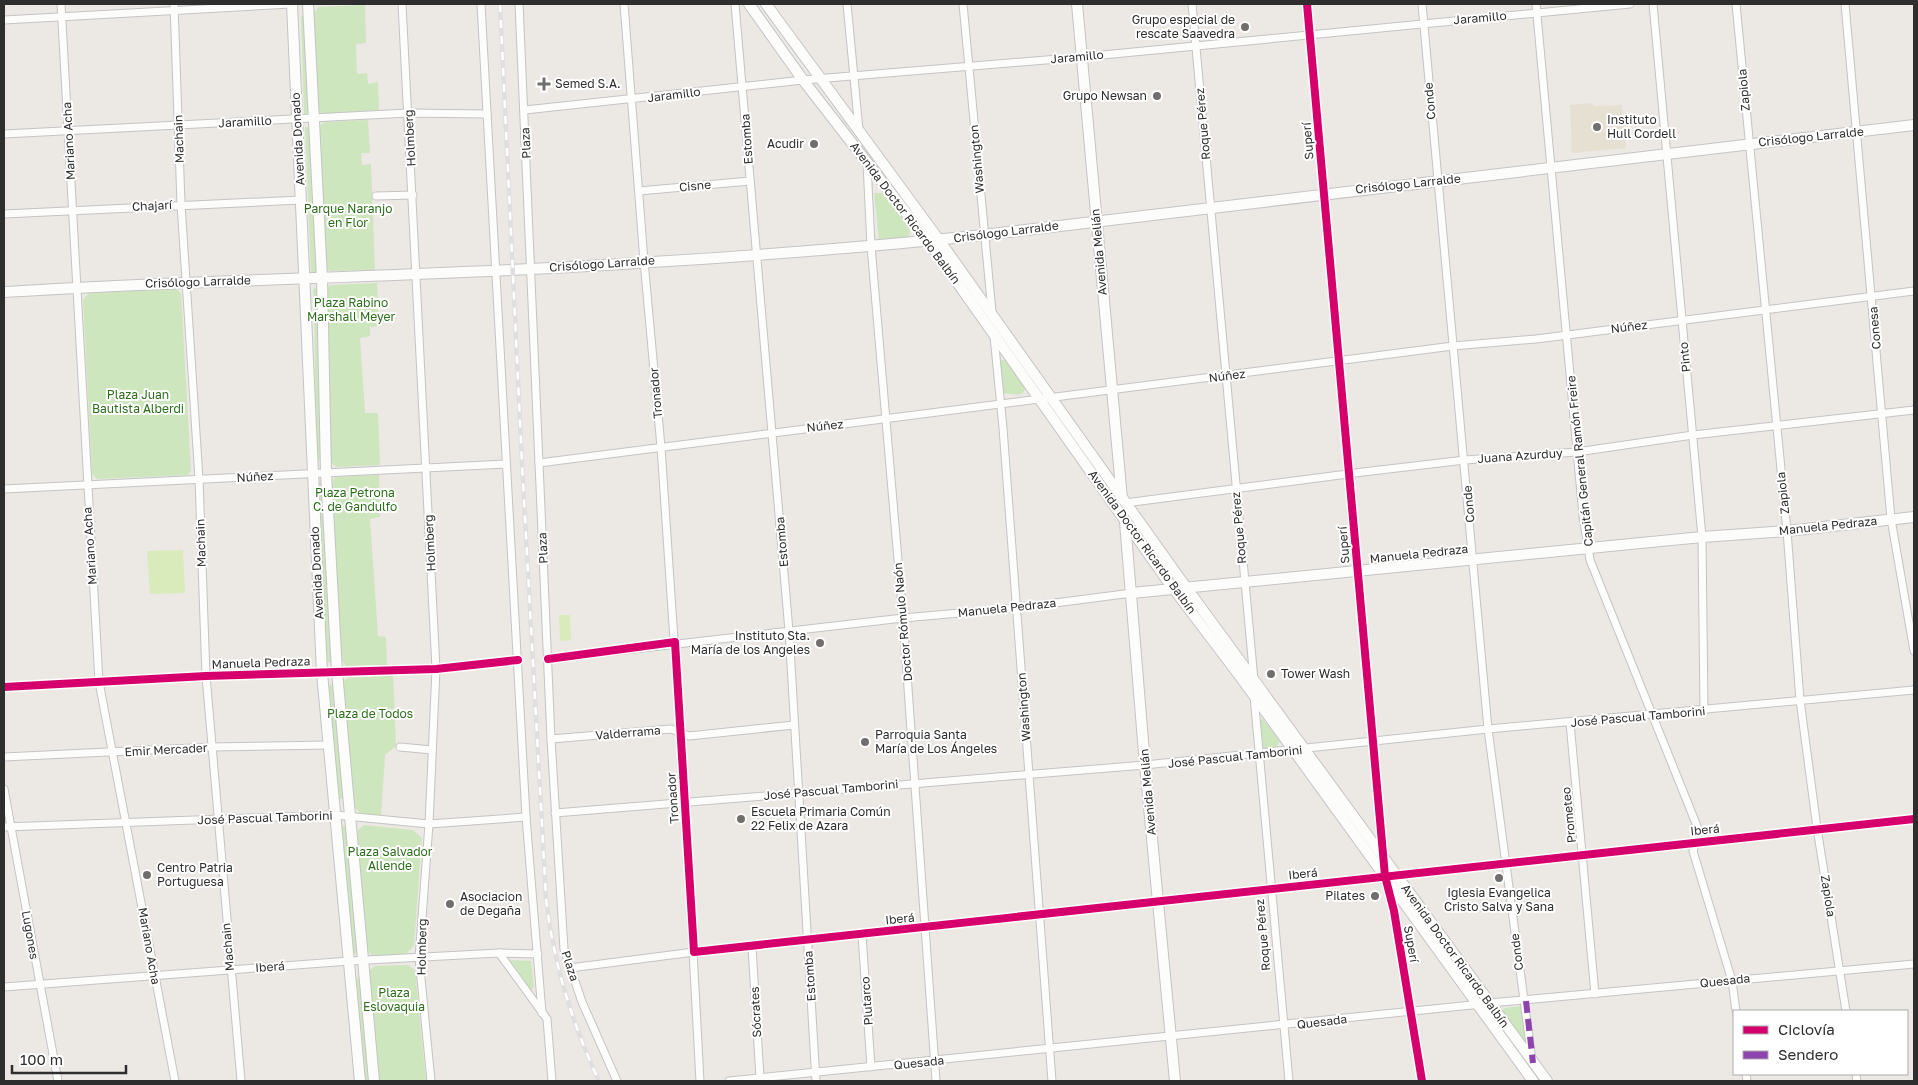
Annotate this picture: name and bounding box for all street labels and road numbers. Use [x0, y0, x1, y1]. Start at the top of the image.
street label: Jaramillo [1453, 8, 1507, 27]
street label: Jaramillo [1050, 47, 1104, 66]
street label: Zapiola [1734, 68, 1753, 112]
street label: Conde [1420, 82, 1439, 120]
street label: Jaramillo [647, 84, 701, 105]
street label: Roque Pérez [1192, 87, 1213, 161]
street label: Avenida Donado [288, 92, 307, 186]
street label: Mariano Acha [59, 102, 78, 180]
street label: Holmberg [401, 109, 418, 167]
street label: Jaramillo [218, 113, 272, 130]
street label: Estomba [737, 113, 756, 165]
street label: Machain [170, 115, 187, 163]
street label: Superí [1298, 121, 1317, 160]
street label: Washington [966, 124, 987, 194]
street label: Crisólogo Larralde [1757, 124, 1864, 149]
street label: Plaza [517, 127, 534, 159]
street label: Avenida Doctor Ricardo Balbín [847, 139, 964, 287]
street label: Crisólogo Larralde [1354, 171, 1461, 196]
street label: Cisne [678, 177, 712, 194]
street label: Chajarí [131, 197, 173, 214]
street label: Avenida Melián [1087, 208, 1110, 296]
street label: Crisólogo Larralde [952, 218, 1059, 245]
street label: Crisólogo Larralde [549, 252, 655, 275]
street label: Crisólogo Larralde [145, 272, 251, 291]
street label: Conesa [1865, 306, 1884, 350]
street label: Núñez [1610, 317, 1648, 336]
street label: Pinto [1675, 341, 1694, 373]
street label: Tronador [646, 366, 665, 419]
street label: Núñez [1208, 366, 1246, 385]
street label: Capitán General Ramón Freire [1563, 375, 1596, 547]
street label: Núñez [806, 416, 844, 435]
street label: Juana Azurduy [1477, 445, 1563, 466]
street label: Avenida Doctor Ricardo Balbín [1085, 467, 1200, 616]
street label: Núñez [236, 468, 274, 485]
street label: Zapiola [1773, 471, 1792, 515]
street label: Conde [1459, 485, 1478, 523]
street label: Roque Pérez [1228, 491, 1249, 565]
street label: Mariano Acha [79, 507, 100, 585]
street label: Manuela Pedraza [1778, 513, 1878, 538]
street label: Holmberg [421, 514, 438, 572]
street label: Estomba [772, 516, 791, 568]
street label: Machain [192, 519, 209, 567]
street label: Superí [1334, 525, 1353, 564]
street label: Avenida Donado [307, 526, 326, 620]
street label: Plaza [534, 532, 551, 564]
street label: Manuela Pedraza [1369, 541, 1469, 566]
street label: Doctor Rómulo Naón [890, 562, 915, 682]
street label: Manuela Pedraza [957, 595, 1057, 620]
street label: Manuela Pedraza [211, 653, 311, 672]
street label: Washington [1014, 672, 1033, 742]
street label: José Pascual Tamborini [1570, 703, 1706, 730]
street label: Valderrama [595, 722, 661, 743]
street label: Emir Mercader [124, 740, 208, 759]
street label: José Pascual Tamborini [1167, 742, 1303, 771]
street label: Avenida Melián [1136, 748, 1159, 836]
street label: Tronador [663, 771, 682, 824]
street label: José Pascual Tamborini [763, 776, 899, 803]
street label: Prometeo [1558, 786, 1579, 844]
street label: José Pascual Tamborini [197, 808, 333, 827]
street label: Iberá [1690, 821, 1720, 839]
street label: Iberá [1288, 865, 1318, 883]
street label: Zapiola [1818, 874, 1839, 918]
street label: Avenida Doctor Ricardo Balbín [1398, 881, 1513, 1030]
street label: Roque Pérez [1252, 898, 1273, 972]
street label: Mariano Acha [135, 906, 164, 986]
street label: Lugones [19, 909, 42, 960]
street label: Iberá [885, 910, 915, 928]
street label: Holmberg [414, 918, 429, 976]
street label: Machain [218, 922, 237, 972]
street label: Superí [1401, 924, 1422, 964]
street label: Conde [1507, 933, 1526, 971]
street label: Plaza [558, 949, 582, 983]
street label: Estomba [800, 950, 819, 1002]
street label: Iberá [255, 958, 285, 975]
street label: Quesada [1699, 970, 1751, 991]
street label: Plutarco [857, 976, 876, 1026]
street label: Sócrates [747, 986, 764, 1038]
street label: Quesada [1296, 1011, 1348, 1032]
street label: Quesada [893, 1052, 945, 1073]

